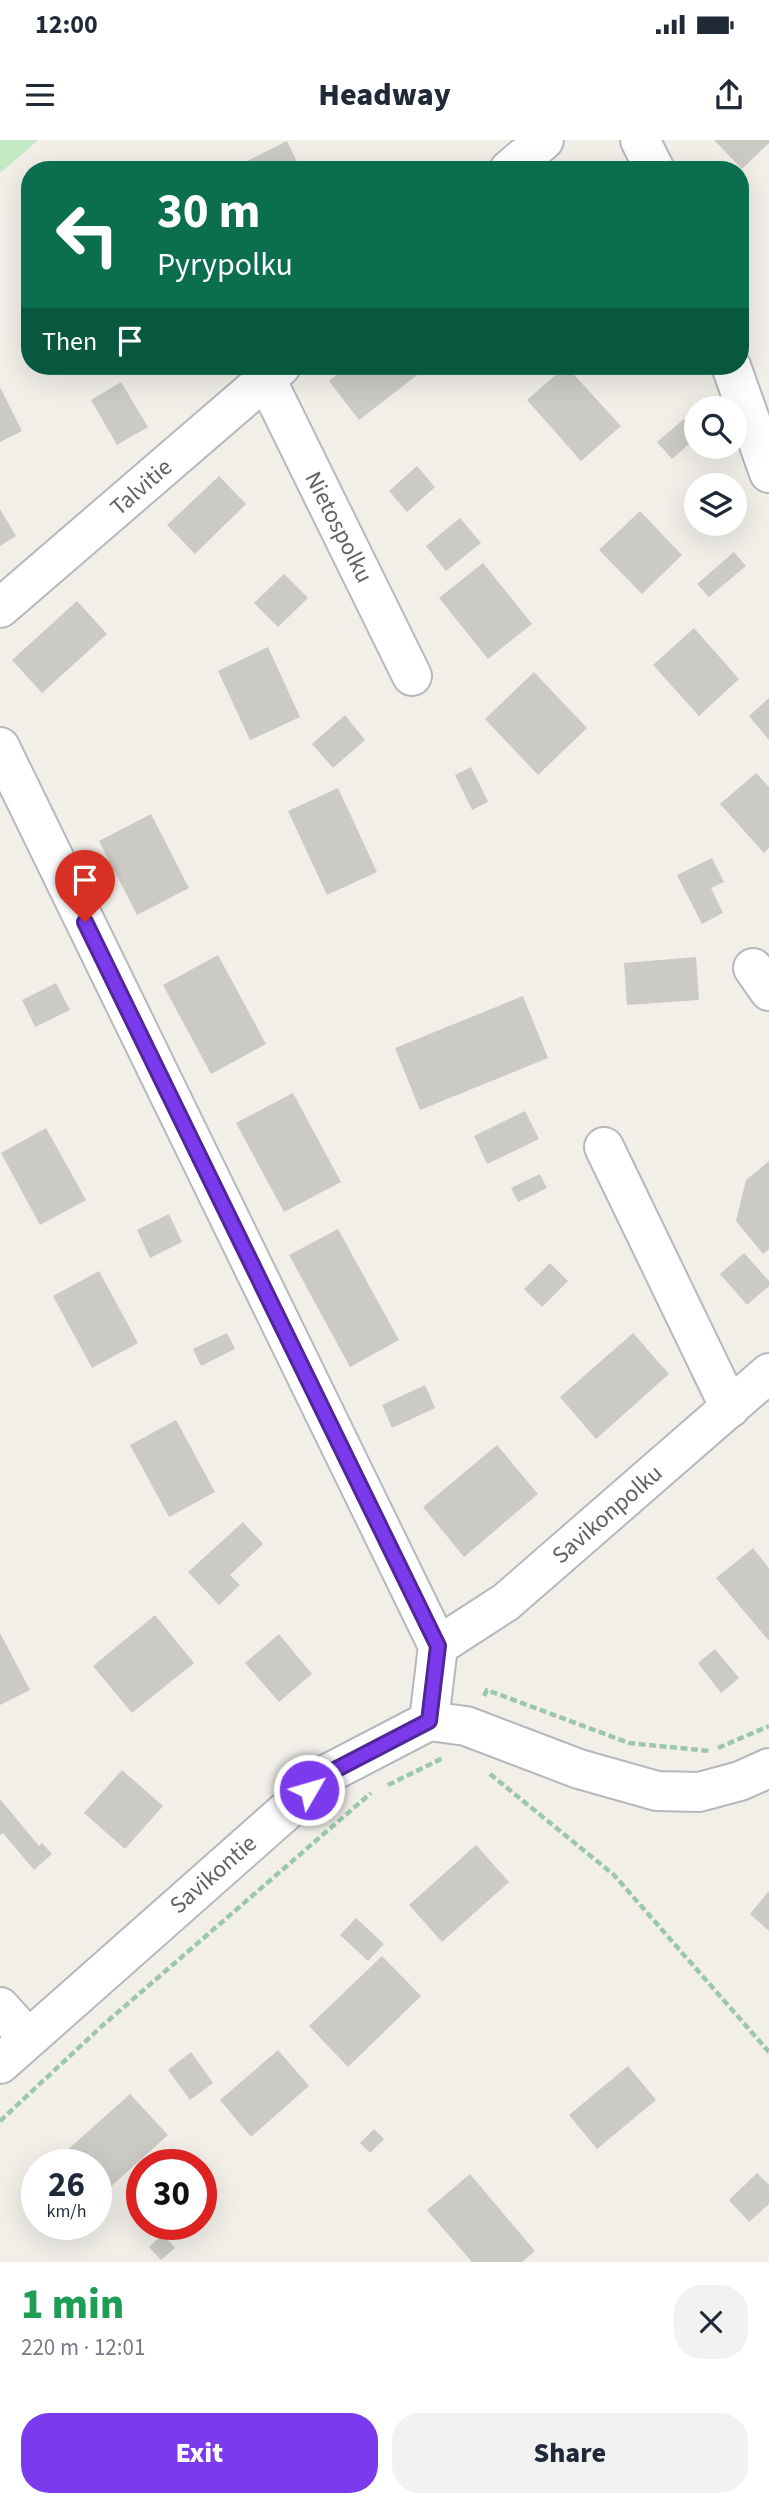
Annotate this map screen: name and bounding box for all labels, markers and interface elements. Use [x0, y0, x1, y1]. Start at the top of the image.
text: 12:00 [35, 6, 98, 43]
text: Headway [318, 72, 451, 118]
icon: menu [21, 76, 59, 114]
icon: share [710, 76, 748, 114]
text: 30 m [157, 177, 261, 247]
icon: left [42, 189, 133, 280]
text: Pyrypolku [157, 242, 293, 288]
icon: arrive [111, 322, 149, 360]
text: Then [42, 323, 97, 360]
map controls [684, 396, 747, 536]
button: search [684, 396, 747, 459]
street label: Talvitie [103, 450, 180, 524]
street label: Nietospolku [296, 465, 382, 589]
button: layers [684, 473, 747, 536]
pin [55, 850, 115, 922]
icon: arrive [66, 861, 104, 899]
street label: Savikonpolku [544, 1456, 670, 1572]
position arrow [272, 1753, 346, 1827]
street label: Savikontie [162, 1827, 265, 1922]
speed limit sign: 30 [126, 2149, 217, 2240]
text: 26 [48, 2160, 85, 2210]
text: km/h [47, 2199, 86, 2224]
text: 1 min [21, 2275, 124, 2335]
button: close [674, 2285, 748, 2359]
text: 220 m · 12:01 [21, 2331, 145, 2364]
button: Exit [21, 2413, 378, 2493]
button: Share [392, 2413, 748, 2493]

